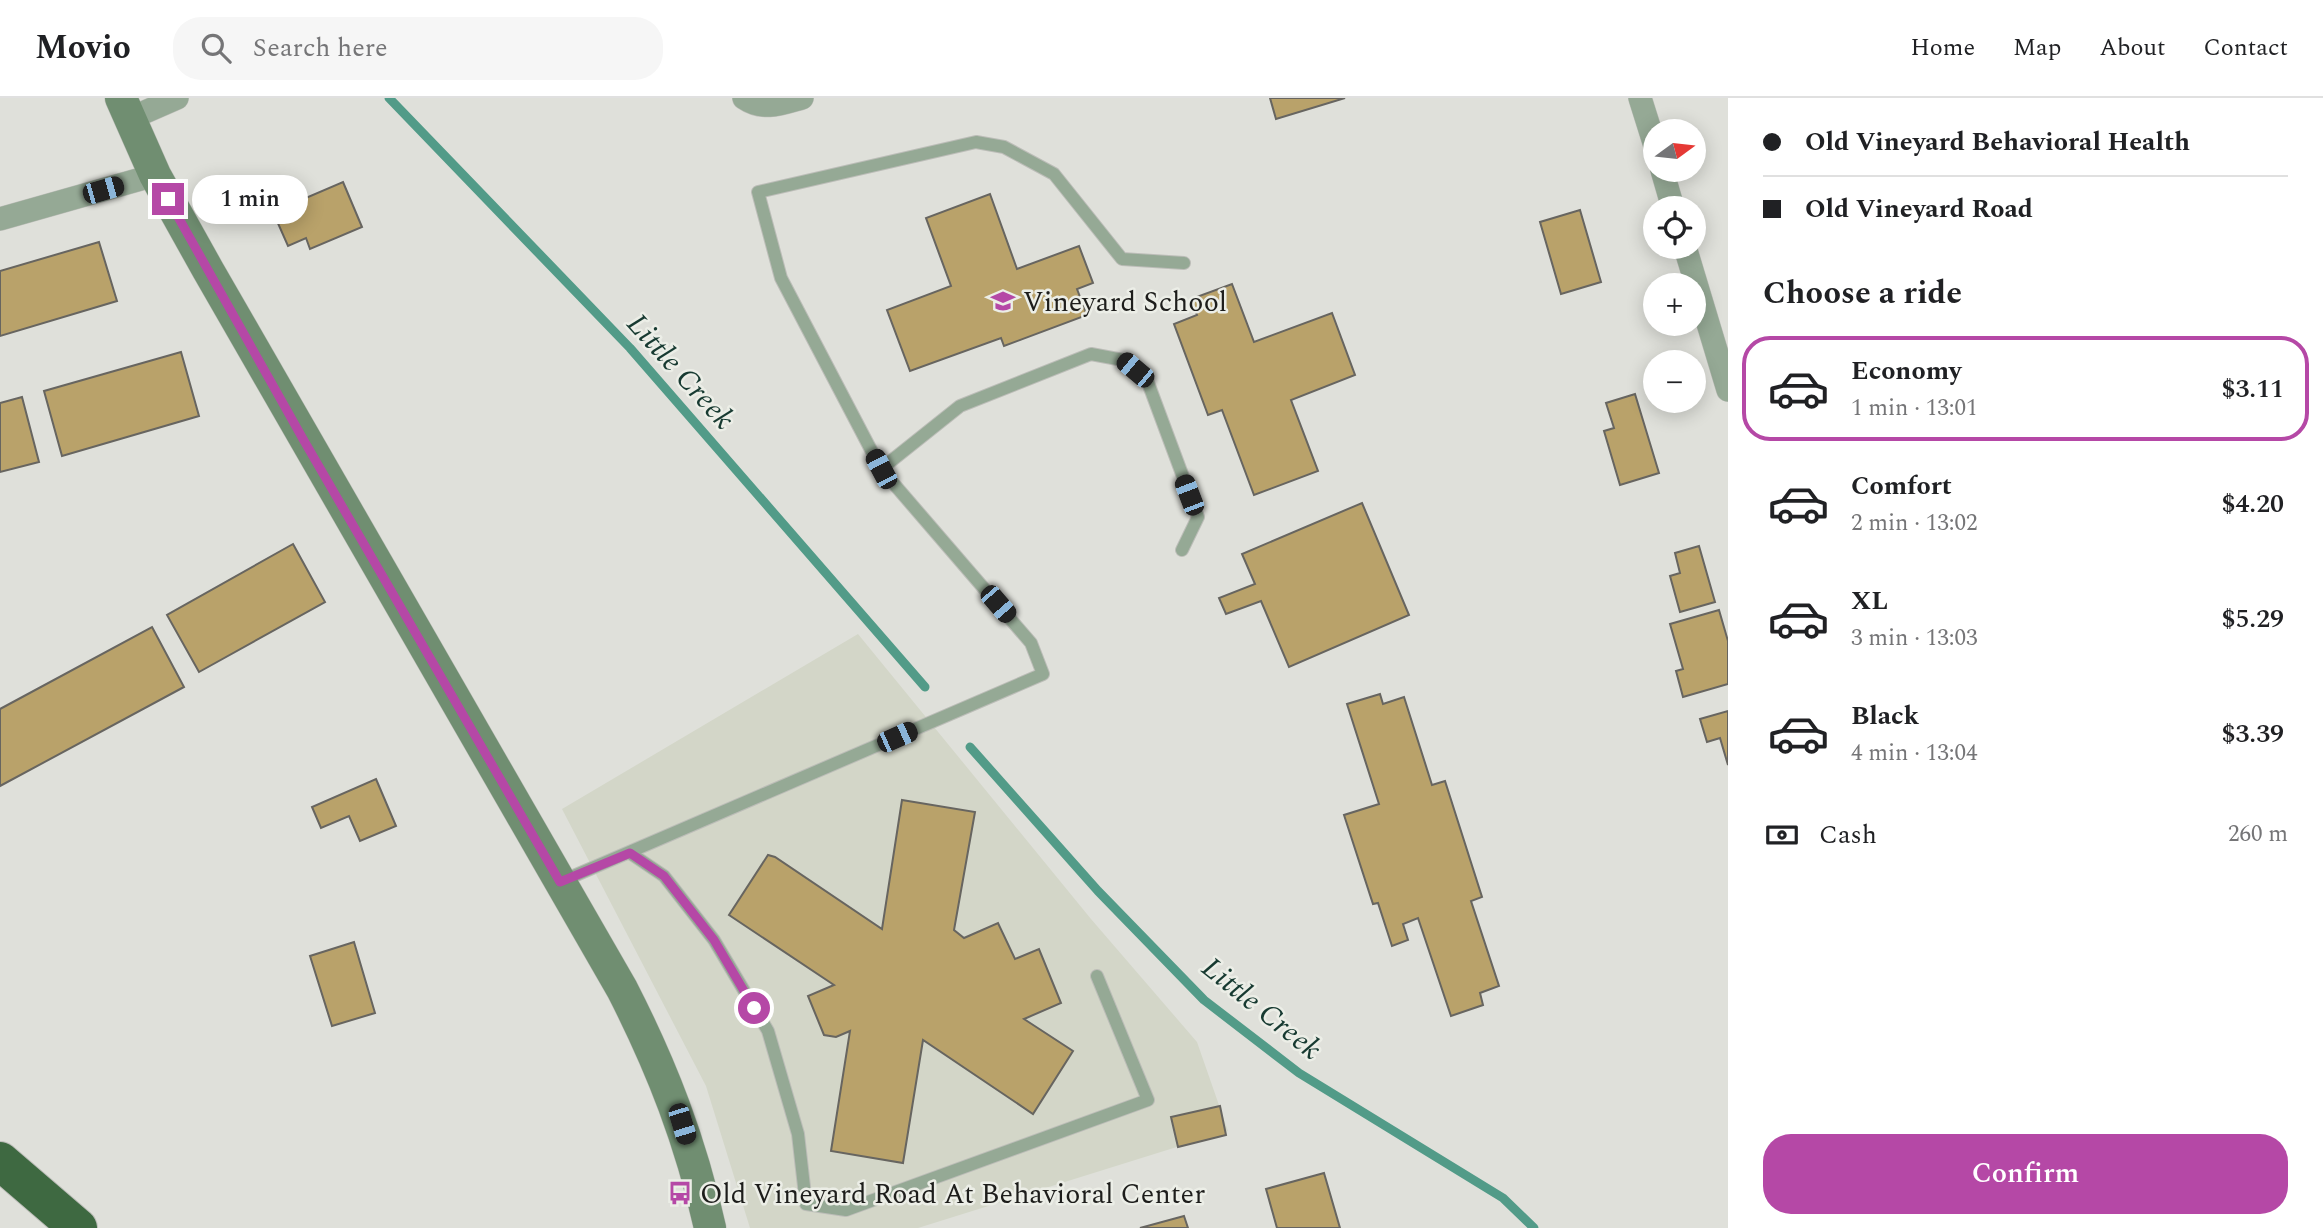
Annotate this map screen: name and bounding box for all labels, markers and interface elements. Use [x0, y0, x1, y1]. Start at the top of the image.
search box [173, 17, 663, 80]
text: Movio [35, 23, 131, 73]
text: Search here [253, 28, 388, 68]
icon: search [197, 29, 235, 67]
text: Home [1910, 30, 1975, 66]
text: Map [2013, 30, 2061, 66]
text: About [2099, 30, 2165, 66]
text: Contact [2203, 30, 2288, 66]
north arrow [1643, 119, 1706, 182]
map controls [1643, 119, 1706, 413]
text: Old Vineyard Behavioral Health [1805, 122, 2190, 162]
car [80, 174, 127, 206]
callout: 1 min [192, 174, 308, 224]
text: 1 min [220, 182, 280, 217]
route end [152, 183, 184, 215]
text: Old Vineyard Road [1805, 189, 2033, 229]
button: locate [1643, 196, 1706, 259]
text: Choose a ride [1763, 269, 1962, 318]
button: + [1643, 273, 1706, 336]
place label: Vineyard School [1023, 281, 1227, 324]
school or university icon: Vineyard School [989, 287, 1017, 315]
water label: Little Creek [615, 303, 745, 440]
car [1113, 348, 1158, 392]
button: − [1643, 350, 1706, 413]
text: Economy [1851, 351, 1961, 391]
icon: car [1767, 357, 1830, 420]
text: $3.11 [2221, 369, 2284, 409]
text: 1 min · 13:01 [1851, 391, 1978, 426]
car [862, 446, 901, 492]
text: Comfort [1851, 466, 1952, 506]
car [1172, 472, 1207, 518]
icon: car [1767, 472, 1830, 535]
text: $4.20 [2221, 484, 2284, 524]
text: 2 min · 13:02 [1851, 506, 1978, 541]
car [977, 581, 1020, 627]
text: XL [1851, 581, 1888, 621]
icon: car [1767, 587, 1830, 650]
text: $5.29 [2221, 599, 2284, 639]
text: 3 min · 13:03 [1851, 621, 1978, 656]
text: Black [1851, 696, 1919, 736]
icon: car [1767, 702, 1830, 765]
text: $3.39 [2221, 714, 2284, 754]
car [874, 719, 921, 755]
text: 4 min · 13:04 [1851, 736, 1978, 771]
text: Cash [1819, 815, 1877, 855]
icon: cash [1763, 816, 1801, 854]
text: 260 m [2228, 817, 2288, 852]
water label: Little Creek [1191, 946, 1332, 1072]
route start [738, 992, 770, 1024]
car [666, 1101, 699, 1147]
button: Confirm [1763, 1134, 2288, 1214]
place label: Old Vineyard Road At Behavioral Center [700, 1173, 1205, 1216]
bus stop icon: Old Vineyard Road At Behavioral Center [666, 1179, 694, 1207]

